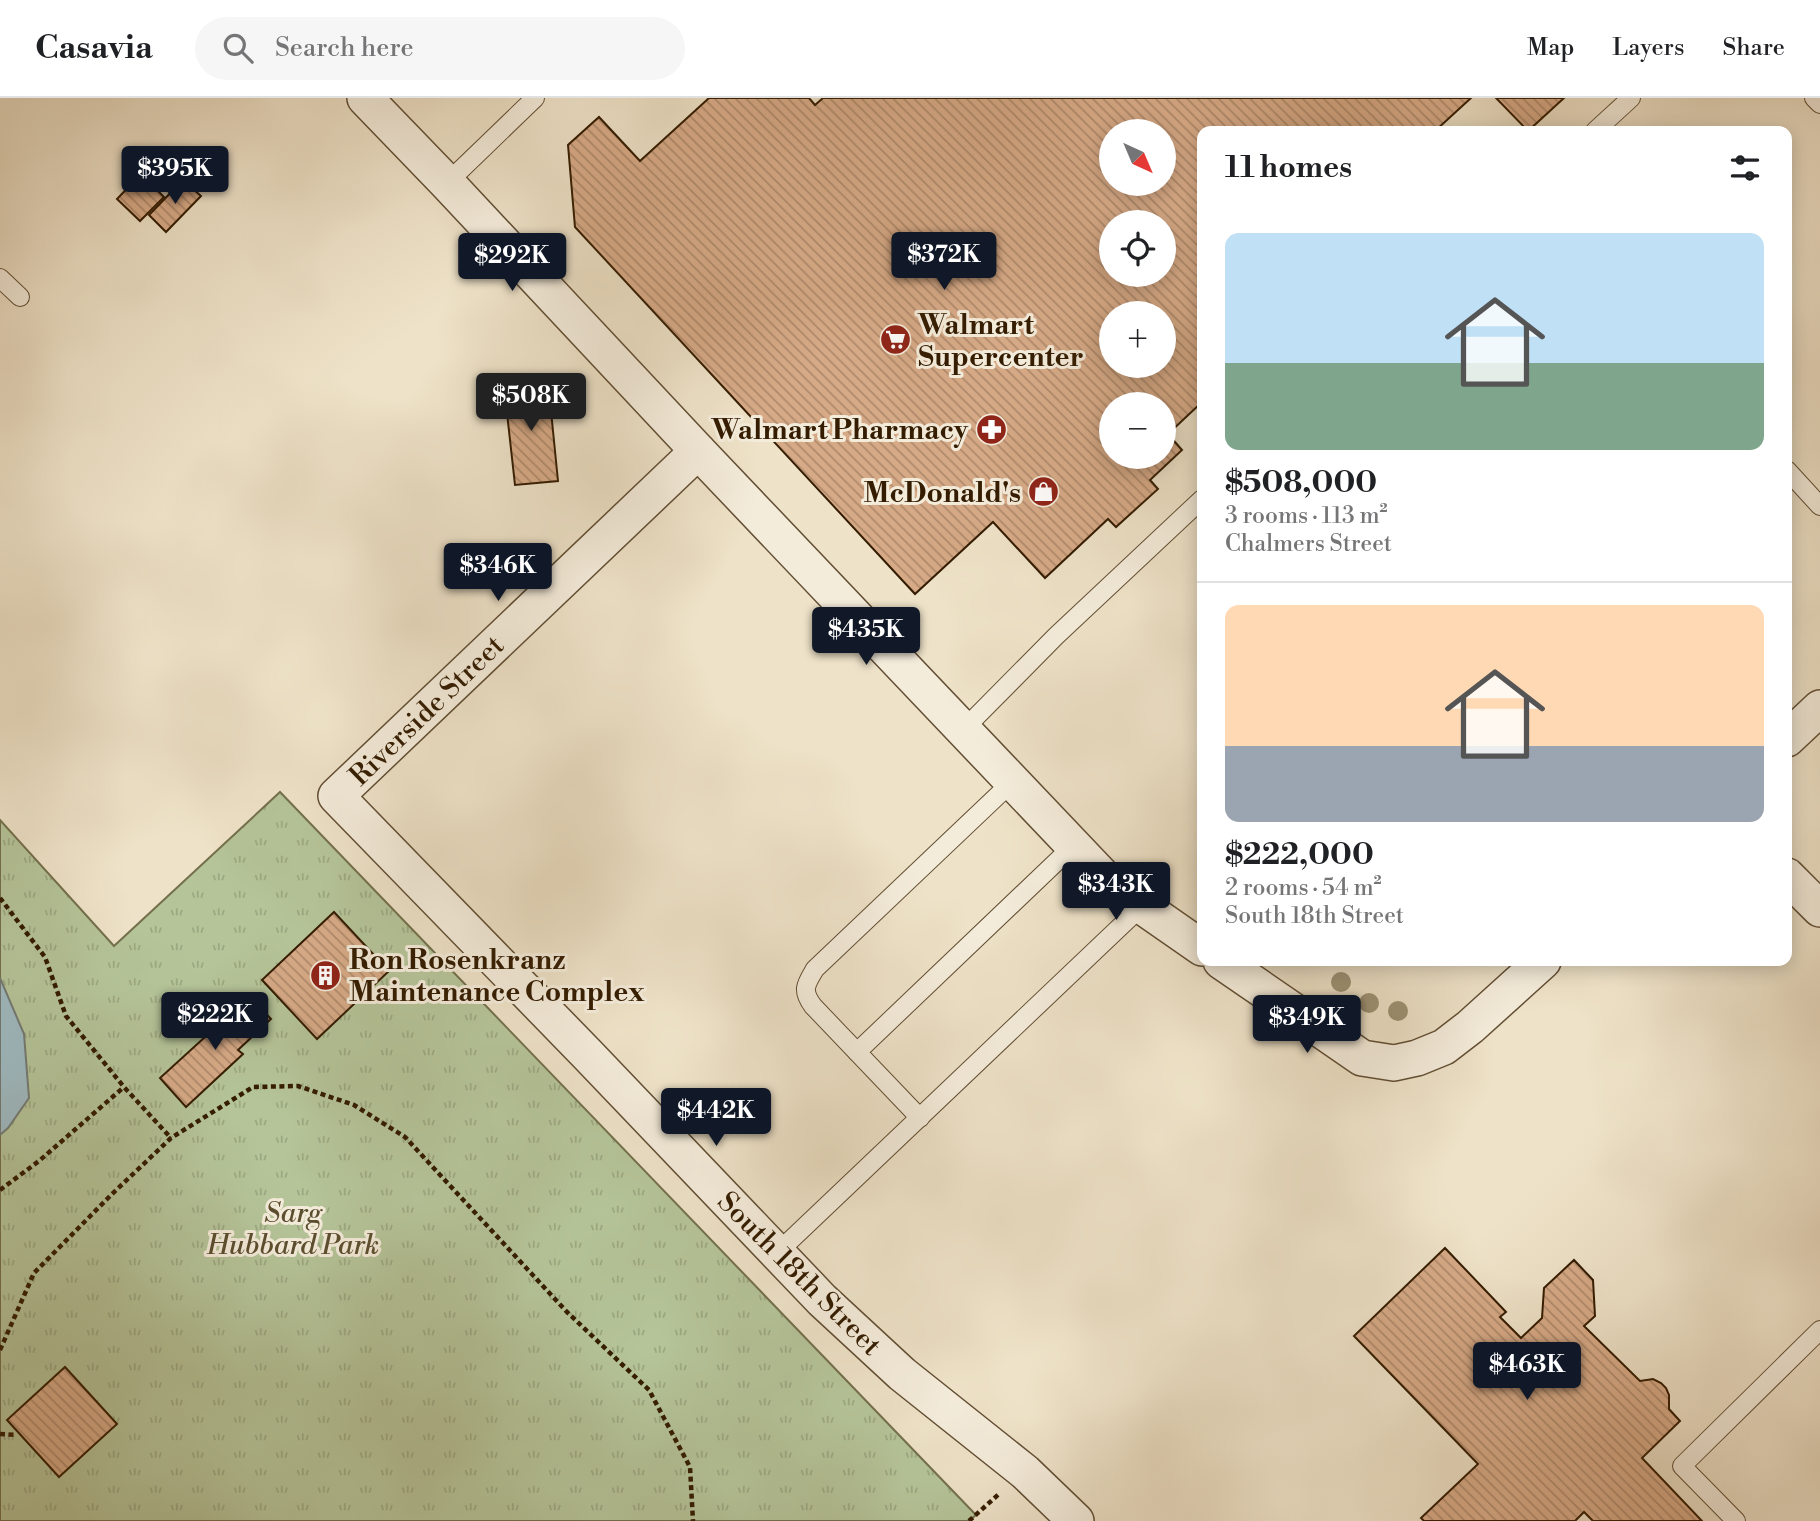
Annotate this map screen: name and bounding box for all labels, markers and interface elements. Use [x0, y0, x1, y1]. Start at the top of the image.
search box [195, 17, 685, 80]
text: Casavia [35, 28, 153, 69]
icon: search [219, 29, 257, 67]
text: Search here [275, 32, 414, 64]
text: Map [1527, 33, 1574, 63]
text: Layers [1612, 33, 1684, 63]
text: Share [1722, 33, 1785, 63]
north arrow [1099, 119, 1176, 196]
map controls [1099, 119, 1176, 469]
pin: $395K [126, 146, 224, 206]
text: 11 homes [1225, 149, 1352, 187]
icon: filters [1726, 149, 1764, 187]
text: $395K [138, 155, 212, 183]
button: locate [1099, 210, 1176, 287]
pin: $372K [895, 232, 993, 292]
pin: $292K [463, 234, 561, 293]
text: $372K [907, 241, 981, 269]
text: $292K [474, 242, 550, 270]
icon: home [1432, 279, 1558, 405]
button: + [1099, 301, 1176, 378]
place label: Walmart Supercenter [917, 308, 1084, 375]
supermarket icon: Walmart Supercenter [878, 323, 912, 357]
pin: $508K [482, 374, 580, 433]
text: $508K [492, 382, 570, 410]
button: − [1099, 392, 1176, 469]
pharmacy icon: Walmart Pharmacy [974, 412, 1008, 446]
place label: Walmart Pharmacy [711, 413, 969, 448]
text: $508,000 [1225, 464, 1377, 502]
shop icon: McDonald's [1027, 475, 1061, 509]
place label: McDonald's [864, 476, 1021, 511]
text: 3 rooms · 113 m² [1225, 502, 1388, 530]
text: Chalmers Street [1225, 530, 1392, 558]
pin: $346K [449, 544, 547, 603]
text: $346K [460, 552, 536, 580]
pin: $435K [817, 608, 915, 667]
text: $435K [828, 616, 904, 644]
street label: Riverside Street [342, 628, 512, 794]
icon: home [1432, 651, 1558, 777]
text: $222,000 [1225, 836, 1374, 874]
pin: $343K [1067, 862, 1165, 922]
text: $343K [1078, 871, 1154, 899]
text: 2 rooms · 54 m² [1225, 874, 1382, 902]
text: South 18th Street [1225, 902, 1404, 930]
place label: Ron Rosenkranz Maintenance Complex [349, 943, 645, 1010]
building icon: Ron Rosenkranz Maintenance Complex [309, 958, 343, 992]
pin: $222K [166, 992, 264, 1052]
pin: $349K [1258, 996, 1356, 1055]
text: $222K [177, 1001, 253, 1029]
text: $349K [1269, 1004, 1345, 1032]
pin: $442K [667, 1088, 765, 1148]
text: $442K [677, 1097, 755, 1125]
street label: South 18th Street [710, 1185, 888, 1364]
park label: Sarg Hubbard Park [206, 1196, 379, 1263]
pin: $463K [1478, 1342, 1576, 1402]
text: $463K [1489, 1351, 1565, 1379]

